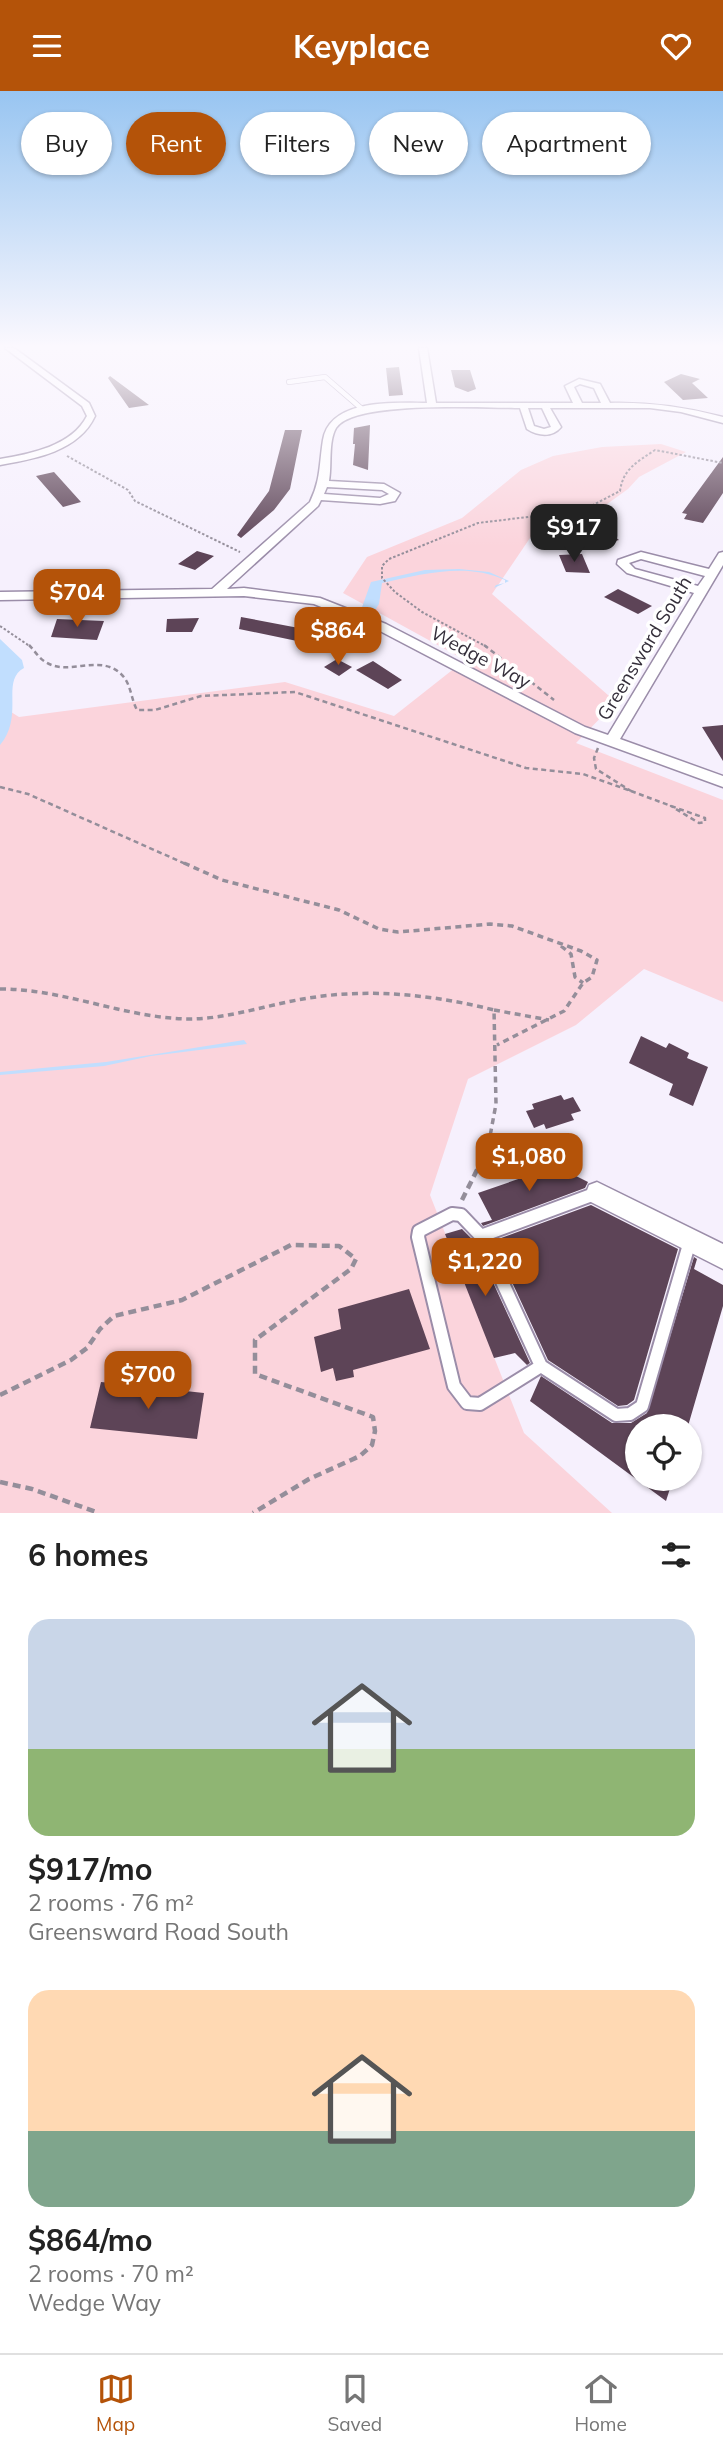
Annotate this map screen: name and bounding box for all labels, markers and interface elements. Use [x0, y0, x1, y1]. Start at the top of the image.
text: Keyplace [293, 26, 430, 66]
icon: menu [28, 27, 66, 65]
icon: heart [657, 27, 695, 65]
chip: Buy [21, 112, 112, 175]
chip: Rent [126, 112, 226, 175]
chip: Filters [240, 112, 355, 175]
chip: New [369, 112, 468, 175]
chip: Apartment [482, 112, 651, 175]
pin: $917 [533, 505, 615, 564]
text: $917 [546, 512, 602, 541]
pin: $704 [36, 569, 118, 629]
street label: Greensward South [591, 572, 697, 724]
text: $704 [49, 577, 105, 606]
pin: $864 [297, 607, 379, 667]
text: $864 [310, 615, 366, 644]
street label: Wedge Way [427, 621, 535, 693]
pin: $1,080 [472, 1133, 586, 1193]
text: $1,080 [492, 1141, 566, 1170]
pin: $1,220 [428, 1239, 542, 1298]
text: $1,220 [448, 1246, 522, 1275]
pin: $700 [107, 1351, 189, 1411]
text: $700 [120, 1359, 176, 1388]
map controls [625, 1414, 702, 1491]
button: locate [625, 1414, 702, 1491]
text: 6 homes [28, 1536, 149, 1574]
icon: filters [657, 1536, 695, 1574]
icon: home [299, 1665, 425, 1791]
text: $917/mo [28, 1850, 152, 1888]
text: 2 rooms · 76 m² [28, 1888, 194, 1917]
text: Greensward Road South [28, 1917, 289, 1946]
icon: home [299, 2036, 425, 2162]
text: $864/mo [28, 2221, 152, 2259]
text: 2 rooms · 70 m² [28, 2259, 194, 2288]
text: Wedge Way [28, 2288, 161, 2317]
tab: Map [96, 2370, 135, 2436]
tab: Saved [327, 2370, 382, 2436]
tab: Home [574, 2370, 627, 2436]

